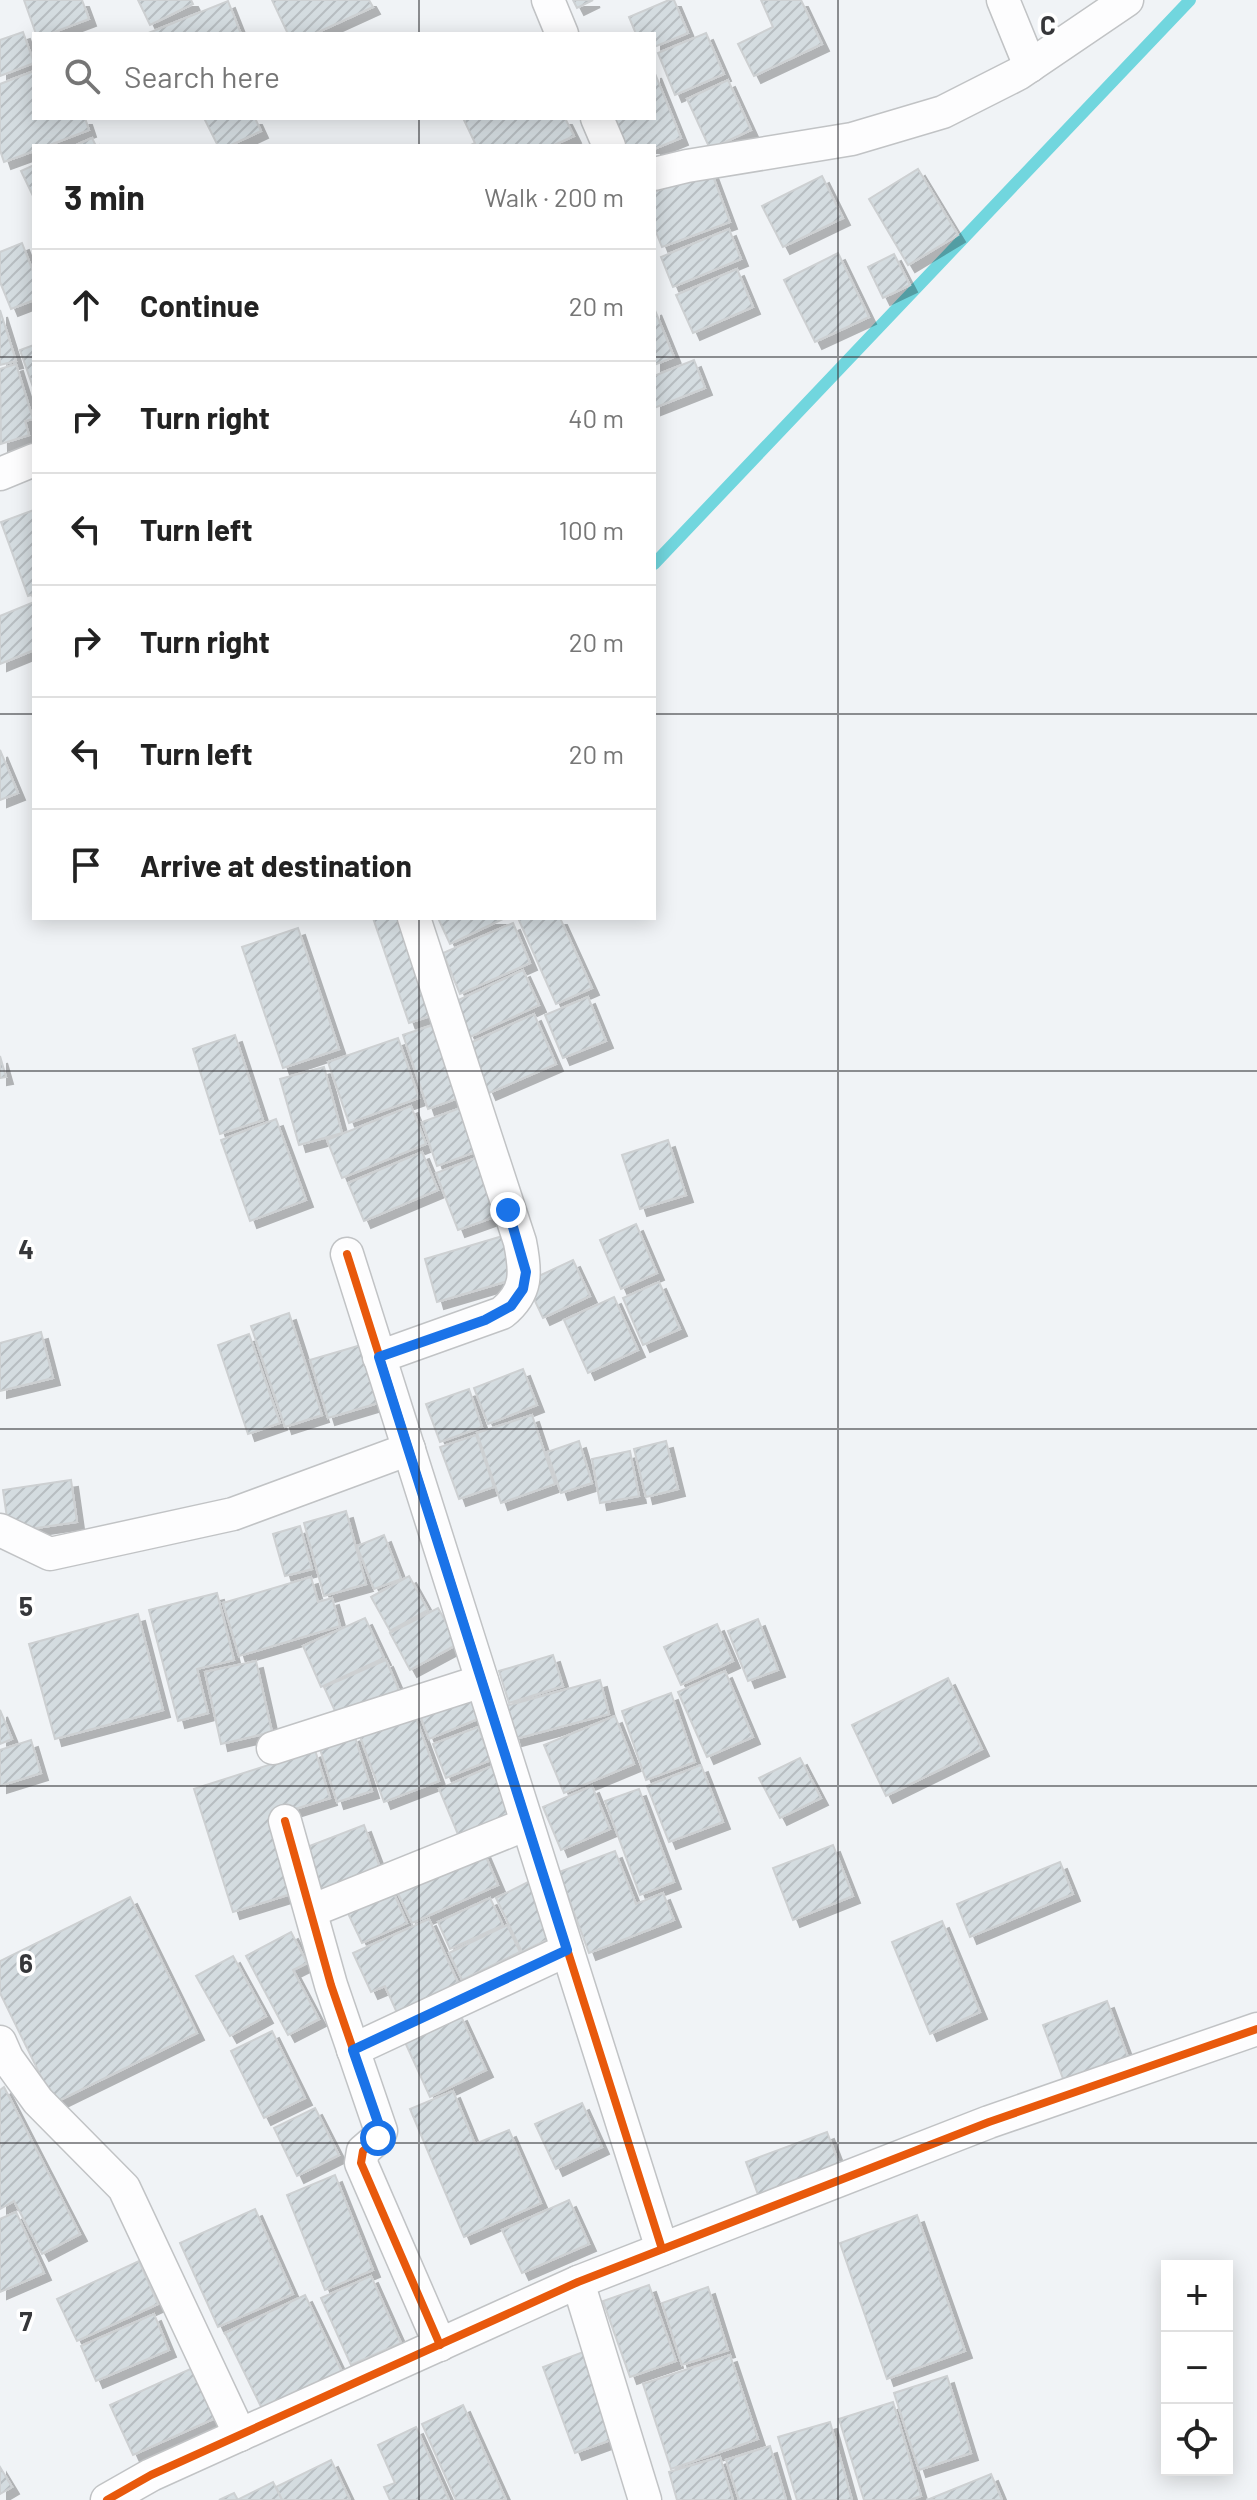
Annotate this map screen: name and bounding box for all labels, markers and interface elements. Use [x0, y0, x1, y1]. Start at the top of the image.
text: C [1040, 9, 1056, 40]
search box [32, 32, 656, 120]
icon: search [60, 54, 104, 98]
text: Search here [124, 58, 280, 94]
text: 3 min [64, 176, 145, 217]
text: Walk · 200 m [484, 181, 624, 212]
icon: ahead [64, 283, 108, 327]
text: Continue [140, 287, 260, 323]
text: 20 m [569, 290, 624, 321]
icon: right [64, 395, 108, 439]
text: Turn right [140, 399, 270, 435]
text: 40 m [568, 402, 624, 433]
icon: left [64, 507, 108, 551]
text: Turn left [140, 511, 253, 547]
text: 100 m [559, 514, 624, 545]
icon: right [64, 619, 108, 663]
text: Turn right [140, 623, 270, 659]
text: 20 m [569, 626, 624, 657]
icon: left [64, 731, 108, 775]
text: Turn left [140, 735, 253, 771]
text: 20 m [569, 738, 624, 769]
icon: arrive [64, 843, 108, 887]
text: Arrive at destination [140, 847, 412, 883]
route end [490, 1192, 526, 1228]
text: 4 [18, 1233, 34, 1264]
text: 5 [19, 1590, 33, 1621]
text: 6 [19, 1947, 33, 1978]
route start [360, 2120, 396, 2156]
map controls [1161, 2260, 1233, 2476]
button: + [1161, 2260, 1233, 2332]
text: 7 [20, 2305, 33, 2336]
button: − [1161, 2332, 1233, 2404]
button: locate [1161, 2404, 1233, 2476]

